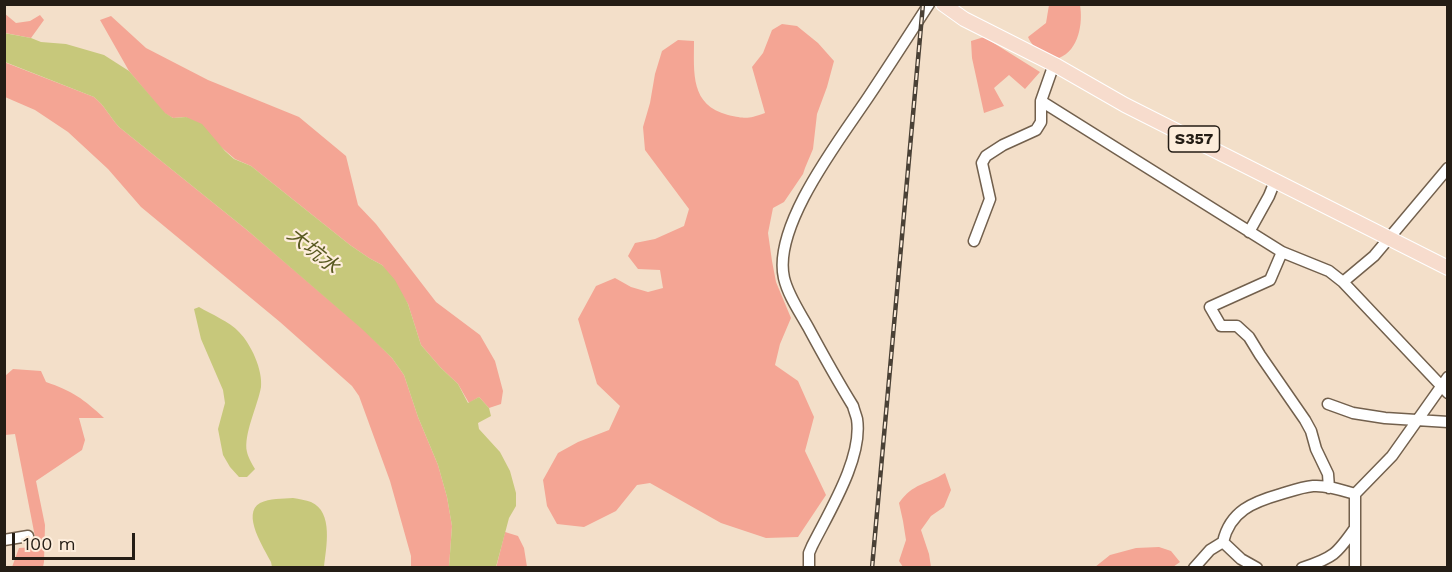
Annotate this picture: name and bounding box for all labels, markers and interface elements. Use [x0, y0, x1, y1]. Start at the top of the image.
road number: S357 [1168, 126, 1220, 152]
water label: 大坑水 [282, 223, 344, 279]
scale bar [15, 521, 138, 559]
text: 100 m [23, 533, 76, 554]

